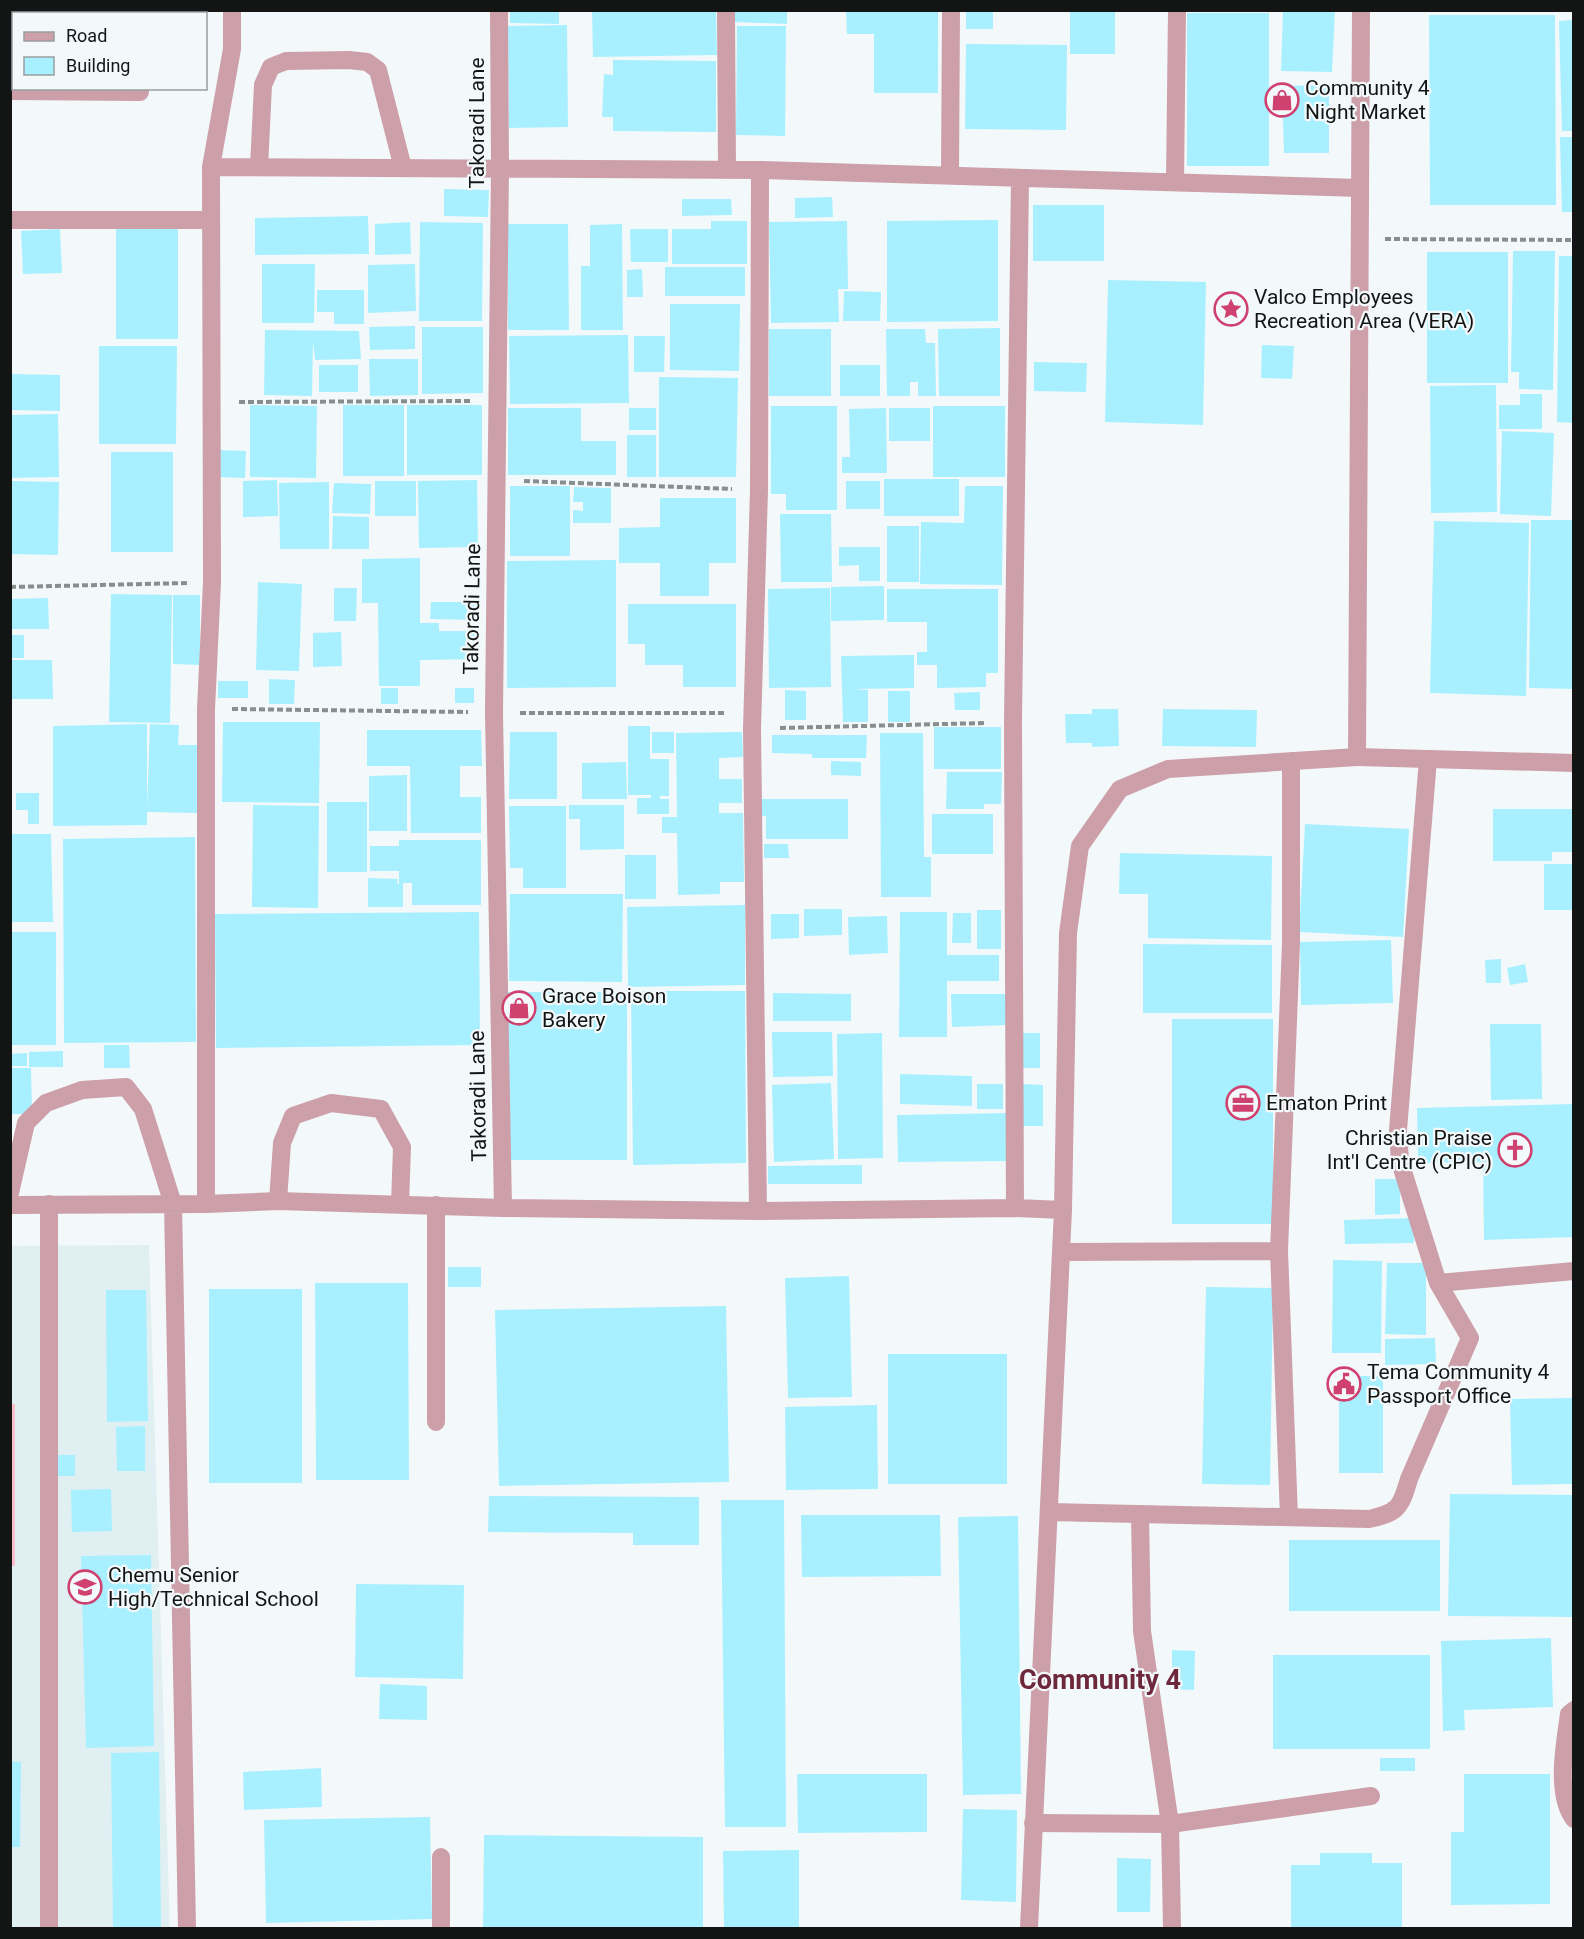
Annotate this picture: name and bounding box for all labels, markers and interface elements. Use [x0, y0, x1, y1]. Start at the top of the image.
legend [12, 12, 207, 90]
text: Road [66, 25, 107, 46]
text: Building [66, 55, 130, 76]
street label: Takoradi Lane [465, 57, 489, 189]
place label: Community 4 Night Market [1305, 76, 1430, 124]
shop icon: Community 4 Night Market [1264, 82, 1300, 118]
place label: Valco Employees Recreation Area (VERA) [1254, 285, 1474, 333]
place icon: Valco Employees Recreation Area (VERA) [1213, 291, 1249, 327]
street label: Takoradi Lane [459, 543, 485, 675]
place label: Grace Boison Bakery [542, 984, 666, 1032]
shop icon: Grace Boison Bakery [501, 990, 537, 1026]
street label: Takoradi Lane [465, 1030, 491, 1162]
office icon: Ematon Print [1225, 1085, 1261, 1121]
place label: Ematon Print [1266, 1091, 1387, 1115]
place label: Christian Praise Int'l Centre (CPIC) [1327, 1126, 1492, 1174]
church icon: Christian Praise Int'l Centre (CPIC) [1497, 1132, 1533, 1168]
place label: Tema Community 4 Passport Office [1367, 1360, 1549, 1408]
public building icon: Tema Community 4 Passport Office [1326, 1366, 1362, 1402]
place label: Chemu Senior High/Technical School [108, 1563, 319, 1611]
school or university icon: Chemu Senior High/Technical School [67, 1569, 103, 1605]
district label: Community 4 [1019, 1664, 1181, 1696]

